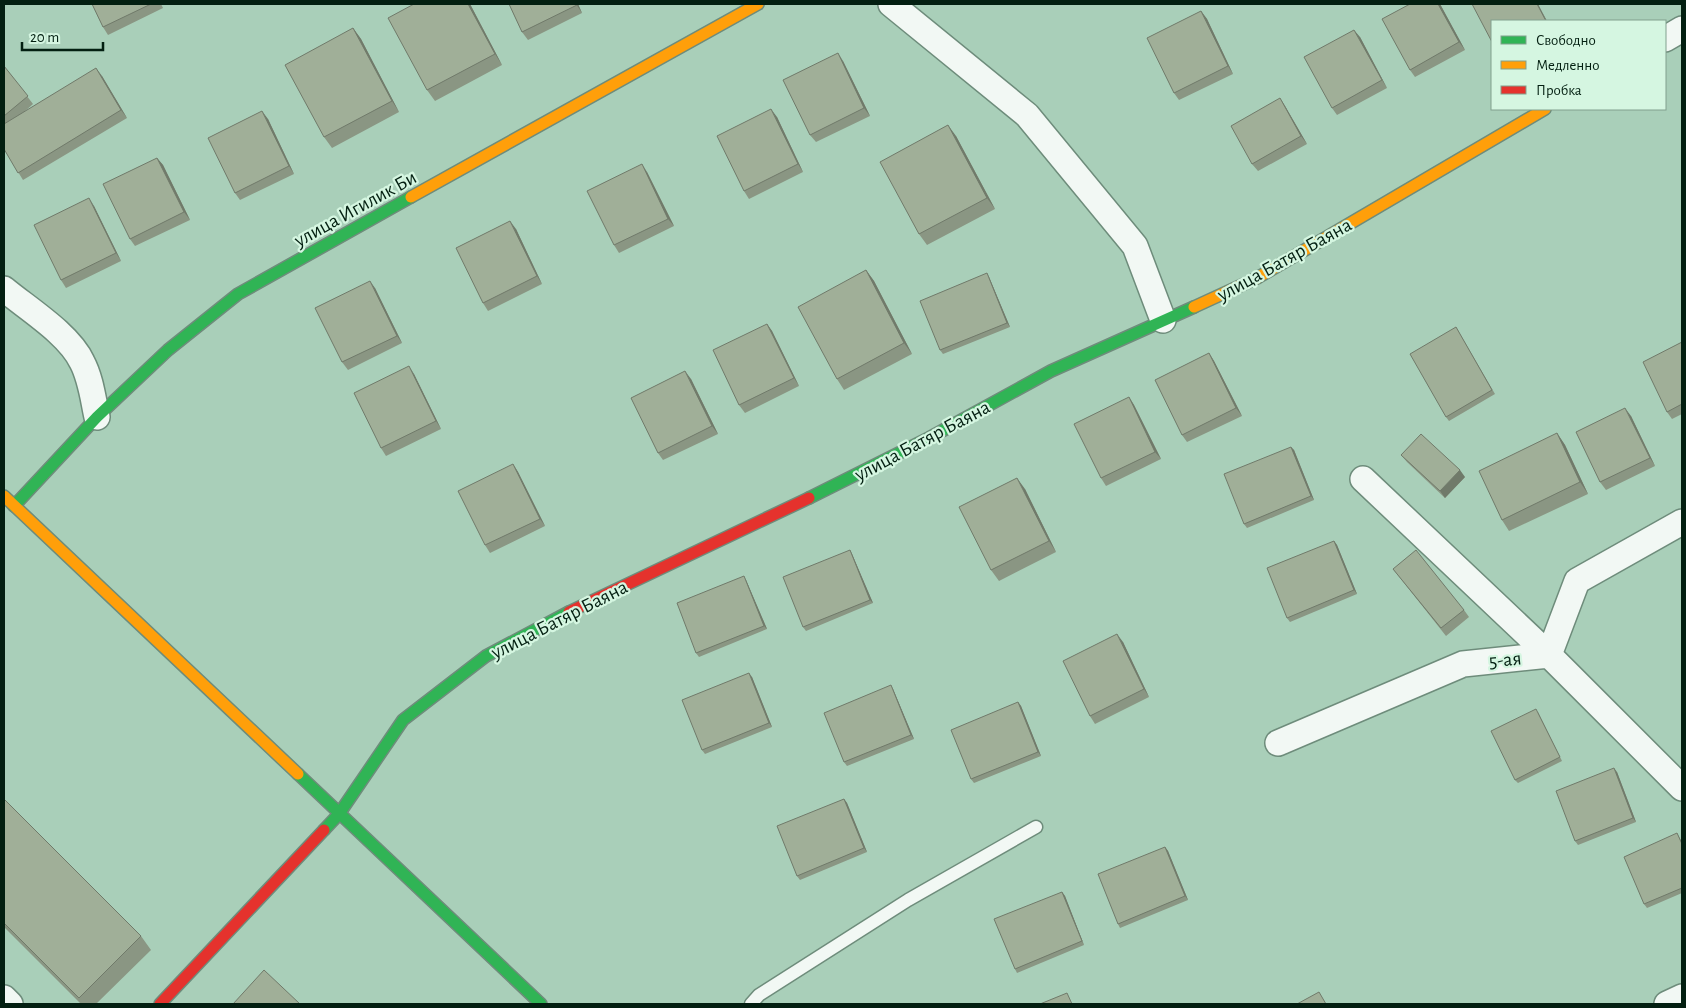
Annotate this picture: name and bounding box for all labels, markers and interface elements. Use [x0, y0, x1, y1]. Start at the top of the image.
scale bar [22, 20, 104, 52]
legend [1491, 20, 1666, 110]
text: 20 m [30, 30, 59, 45]
text: Свободно [1536, 33, 1596, 48]
text: Медленно [1536, 58, 1600, 73]
text: Пробка [1536, 83, 1582, 98]
street label: улица Игилик Би [290, 167, 420, 251]
street label: улица Батяр Баяна [1213, 215, 1355, 306]
street label: улица Батяр Баяна [851, 397, 994, 485]
street label: улица Батяр Баяна [487, 577, 631, 663]
street label: 5-ая [1488, 648, 1522, 672]

